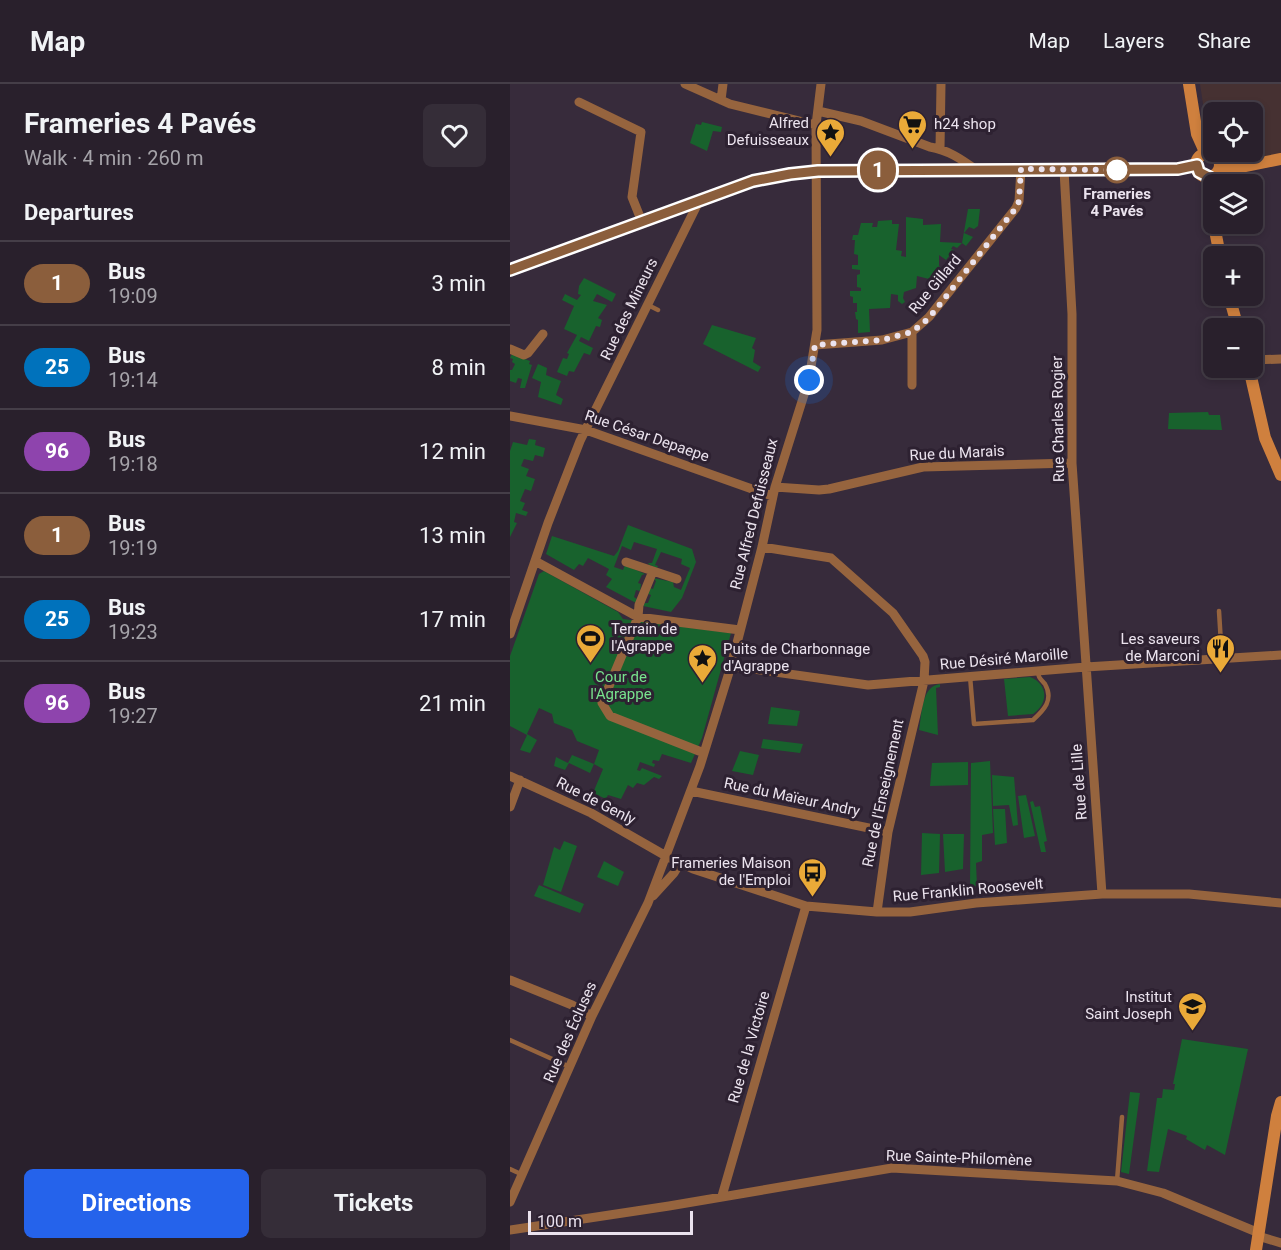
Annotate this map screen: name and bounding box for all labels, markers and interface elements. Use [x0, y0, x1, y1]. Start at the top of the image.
text: Map [30, 25, 85, 58]
text: Map [1028, 29, 1070, 53]
text: Layers [1103, 29, 1164, 53]
text: Share [1197, 29, 1251, 53]
map controls [1203, 102, 1263, 378]
button: locate [1203, 102, 1263, 162]
button: heart [423, 104, 486, 167]
text: Frameries 4 Pavés [24, 107, 257, 140]
supermarket icon: h24 shop [897, 108, 929, 150]
place label: Alfred Defuisseaux [727, 114, 810, 149]
place label: h24 shop [934, 115, 996, 133]
place icon: Alfred Defuisseaux [814, 116, 846, 158]
text: Walk · 4 min · 260 m [24, 146, 203, 170]
line badge: 1 [858, 150, 898, 190]
marker: Frameries 4 Pavés [1104, 157, 1130, 183]
text: 1 [872, 158, 884, 182]
button: layers [1203, 174, 1263, 234]
place label: Frameries 4 Pavés [1083, 185, 1151, 220]
text: Departures [24, 200, 134, 225]
button: + [1203, 246, 1263, 306]
street label: Rue Gillard [905, 251, 965, 317]
street label: Rue des Mineurs [597, 255, 661, 363]
text: Bus [108, 259, 146, 284]
text: 1 [51, 271, 63, 295]
text: 3 min [431, 271, 486, 296]
text: 19:09 [108, 284, 158, 308]
button: − [1203, 318, 1263, 378]
text: Bus [108, 343, 146, 368]
text: 25 [45, 355, 69, 379]
text: 8 min [431, 355, 486, 380]
street label: Rue Charles Rogier [1048, 356, 1068, 482]
your location [794, 365, 824, 395]
text: 19:14 [108, 368, 158, 392]
street label: Rue César Depaepe [582, 406, 712, 466]
text: Bus [108, 427, 146, 452]
street label: Rue Alfred Defuisseaux [726, 436, 782, 591]
text: 96 [45, 439, 69, 463]
text: 12 min [419, 439, 486, 464]
street label: Rue du Marais [909, 442, 1005, 464]
text: 19:18 [108, 452, 158, 476]
text: Bus [108, 511, 146, 536]
text: 1 [51, 523, 63, 547]
text: 13 min [419, 523, 486, 548]
text: 19:19 [108, 536, 158, 560]
text: Bus [108, 595, 146, 620]
text: 25 [45, 607, 69, 631]
text: 17 min [419, 607, 486, 632]
text: 19:23 [108, 620, 158, 644]
place label: Terrain de l'Agrappe [611, 620, 677, 655]
sports icon: Terrain de l'Agrappe [574, 622, 606, 664]
place label: Les saveurs de Marconi [1120, 630, 1200, 665]
restaurant icon: Les saveurs de Marconi [1205, 632, 1237, 674]
place label: Puits de Charbonnage d'Agrappe [723, 640, 870, 675]
place icon: Puits de Charbonnage d'Agrappe [686, 642, 718, 684]
street label: Rue Désiré Maroille [939, 644, 1069, 674]
park label: Cour de l'Agrappe [590, 668, 652, 703]
text: Bus [108, 679, 146, 704]
text: 96 [45, 691, 69, 715]
text: 21 min [419, 691, 486, 716]
text: 19:27 [108, 704, 158, 728]
street label: Rue de l'Enseignement [859, 717, 907, 869]
street label: Rue de Lille [1067, 743, 1091, 821]
street label: Rue de Genly [553, 773, 639, 829]
street label: Rue du Maïeur Andry [722, 774, 862, 820]
place label: Frameries Maison de l'Emploi [671, 854, 791, 889]
bus stop icon: Frameries Maison de l'Emploi [796, 856, 828, 898]
street label: Rue Franklin Roosevelt [892, 874, 1044, 906]
street label: Rue des Écluses [540, 979, 600, 1085]
place label: Institut Saint Joseph [1085, 988, 1172, 1023]
street label: Rue de la Victoire [724, 989, 774, 1105]
school or university icon: Institut Saint Joseph [1177, 990, 1209, 1032]
street label: Rue Sainte-Philomène [886, 1146, 1032, 1170]
button: Directions [24, 1169, 249, 1238]
button: Tickets [261, 1169, 486, 1238]
scale bar [528, 1208, 693, 1236]
text: 100 m [537, 1212, 582, 1231]

